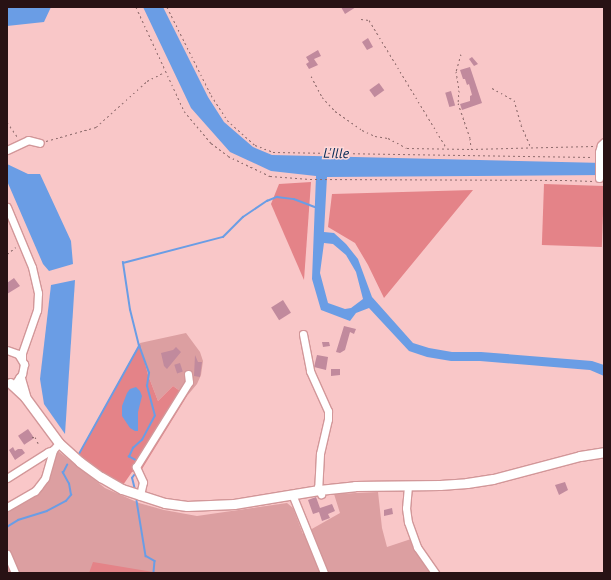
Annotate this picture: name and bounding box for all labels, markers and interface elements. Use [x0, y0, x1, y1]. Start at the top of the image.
water label: L'Ille [323, 144, 349, 162]

